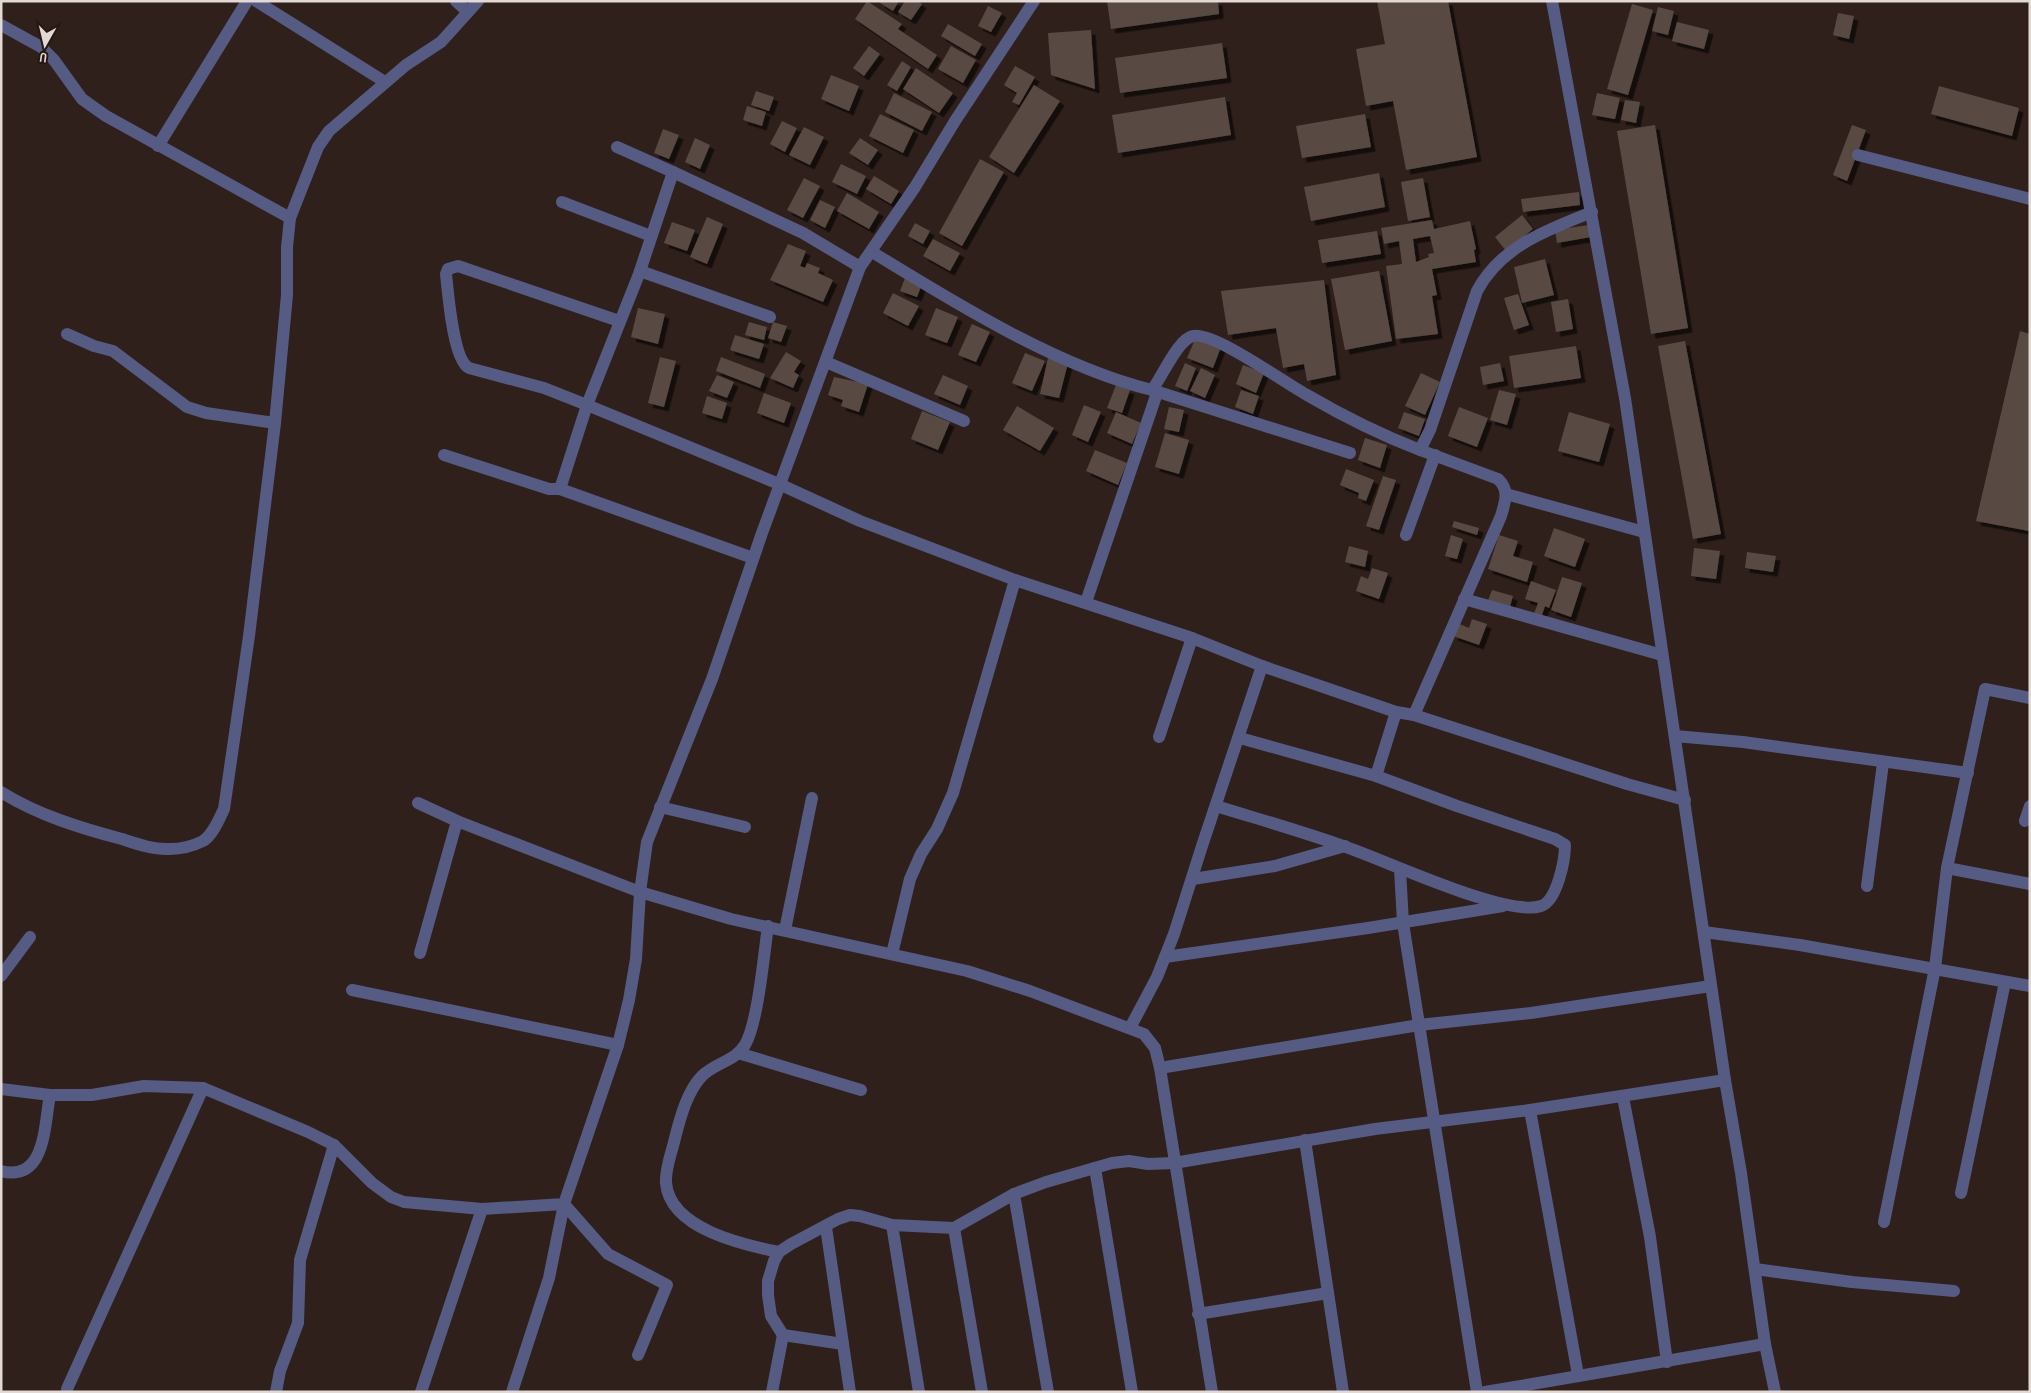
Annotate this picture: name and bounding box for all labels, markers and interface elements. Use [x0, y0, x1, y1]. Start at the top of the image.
north arrow [20, 20, 70, 70]
text: U [38, 48, 48, 66]

